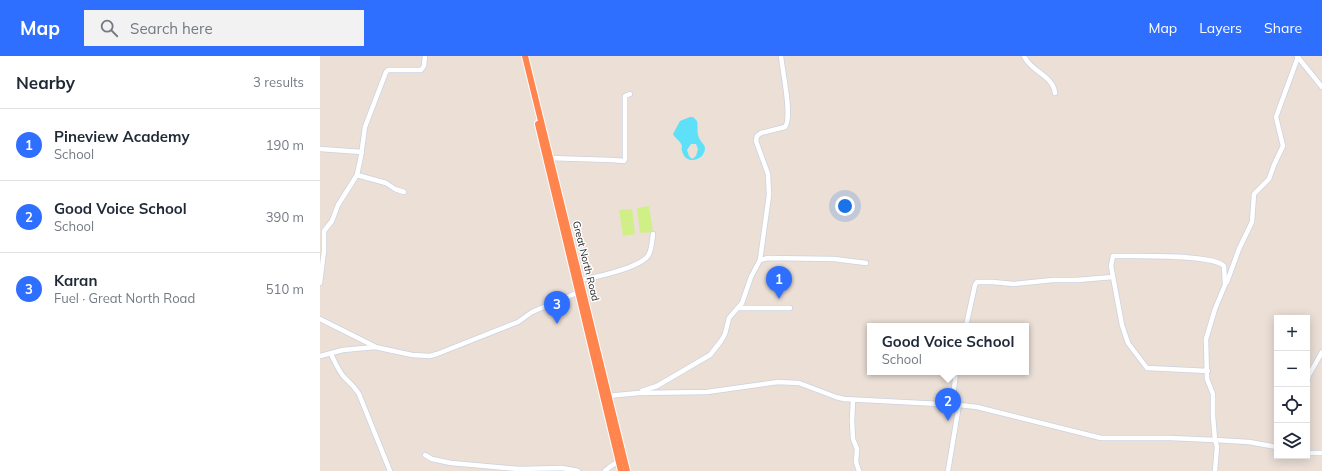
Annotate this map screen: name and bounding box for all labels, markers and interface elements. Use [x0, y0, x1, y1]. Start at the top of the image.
search box [84, 10, 364, 46]
text: Map [20, 16, 60, 40]
icon: search [98, 17, 120, 39]
text: Search here [130, 19, 213, 38]
text: Map [1148, 19, 1177, 37]
text: Layers [1199, 19, 1242, 37]
text: Share [1264, 19, 1302, 37]
text: Nearby [16, 72, 75, 93]
text: 3 results [253, 74, 304, 90]
text: Pineview Academy [54, 127, 190, 146]
text: 1 [25, 137, 33, 153]
text: 190 m [266, 137, 304, 153]
text: School [54, 146, 94, 162]
your location [835, 196, 855, 216]
text: Good Voice School [54, 199, 187, 218]
text: 2 [25, 209, 33, 225]
text: 390 m [266, 209, 304, 225]
text: School [54, 218, 94, 234]
street label: Great North Road [570, 220, 602, 302]
pin: 1 [766, 266, 792, 299]
text: Karan [54, 271, 97, 290]
text: 3 [25, 281, 33, 297]
text: 510 m [266, 281, 304, 297]
text: Fuel · Great North Road [54, 290, 195, 306]
pin: 3 [544, 291, 570, 324]
map controls [1274, 315, 1310, 459]
button: + [1274, 315, 1310, 351]
popup [867, 323, 1029, 375]
text: Good Voice School [882, 332, 1014, 351]
text: School [882, 351, 922, 367]
button: − [1274, 351, 1310, 387]
button: locate [1274, 387, 1310, 423]
pin: 2 [935, 388, 961, 421]
button: layers [1274, 423, 1310, 459]

